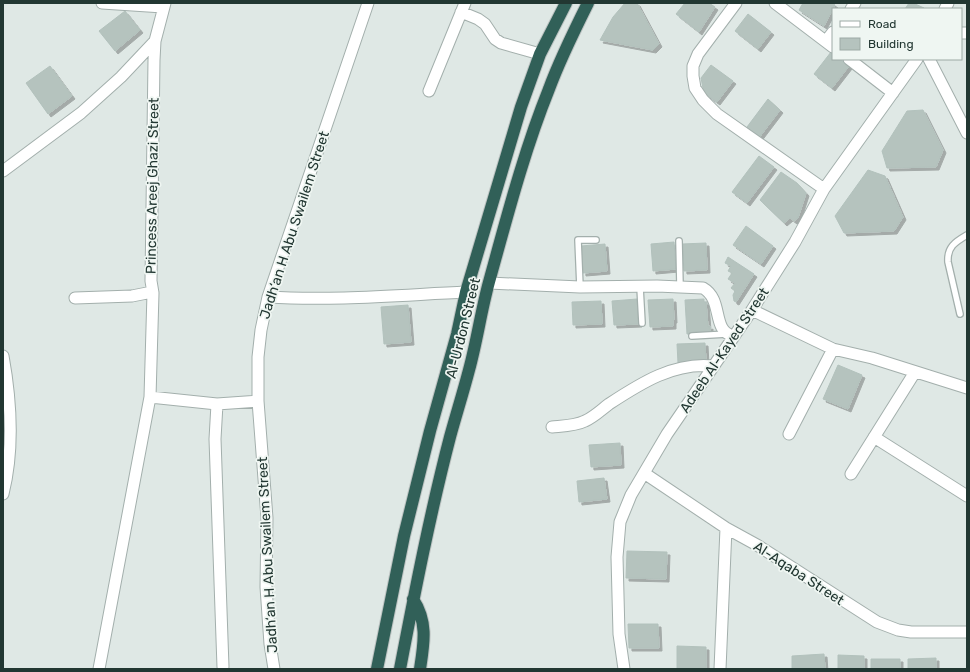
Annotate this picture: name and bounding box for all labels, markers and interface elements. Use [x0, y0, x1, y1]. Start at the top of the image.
legend [832, 8, 962, 60]
text: Road [868, 17, 896, 31]
text: Building [868, 37, 914, 51]
street label: Princess Areej Ghazi Street [142, 97, 163, 274]
street label: Jadh‘an H Abu Swailem Street [256, 129, 333, 321]
street label: Al-Urdon Street [443, 275, 484, 380]
street label: Adeeb Al-Kayed Street [676, 284, 773, 416]
street label: Jadh‘an H Abu Swailem Street [254, 456, 281, 654]
street label: Al-Aqaba Street [750, 538, 848, 609]

